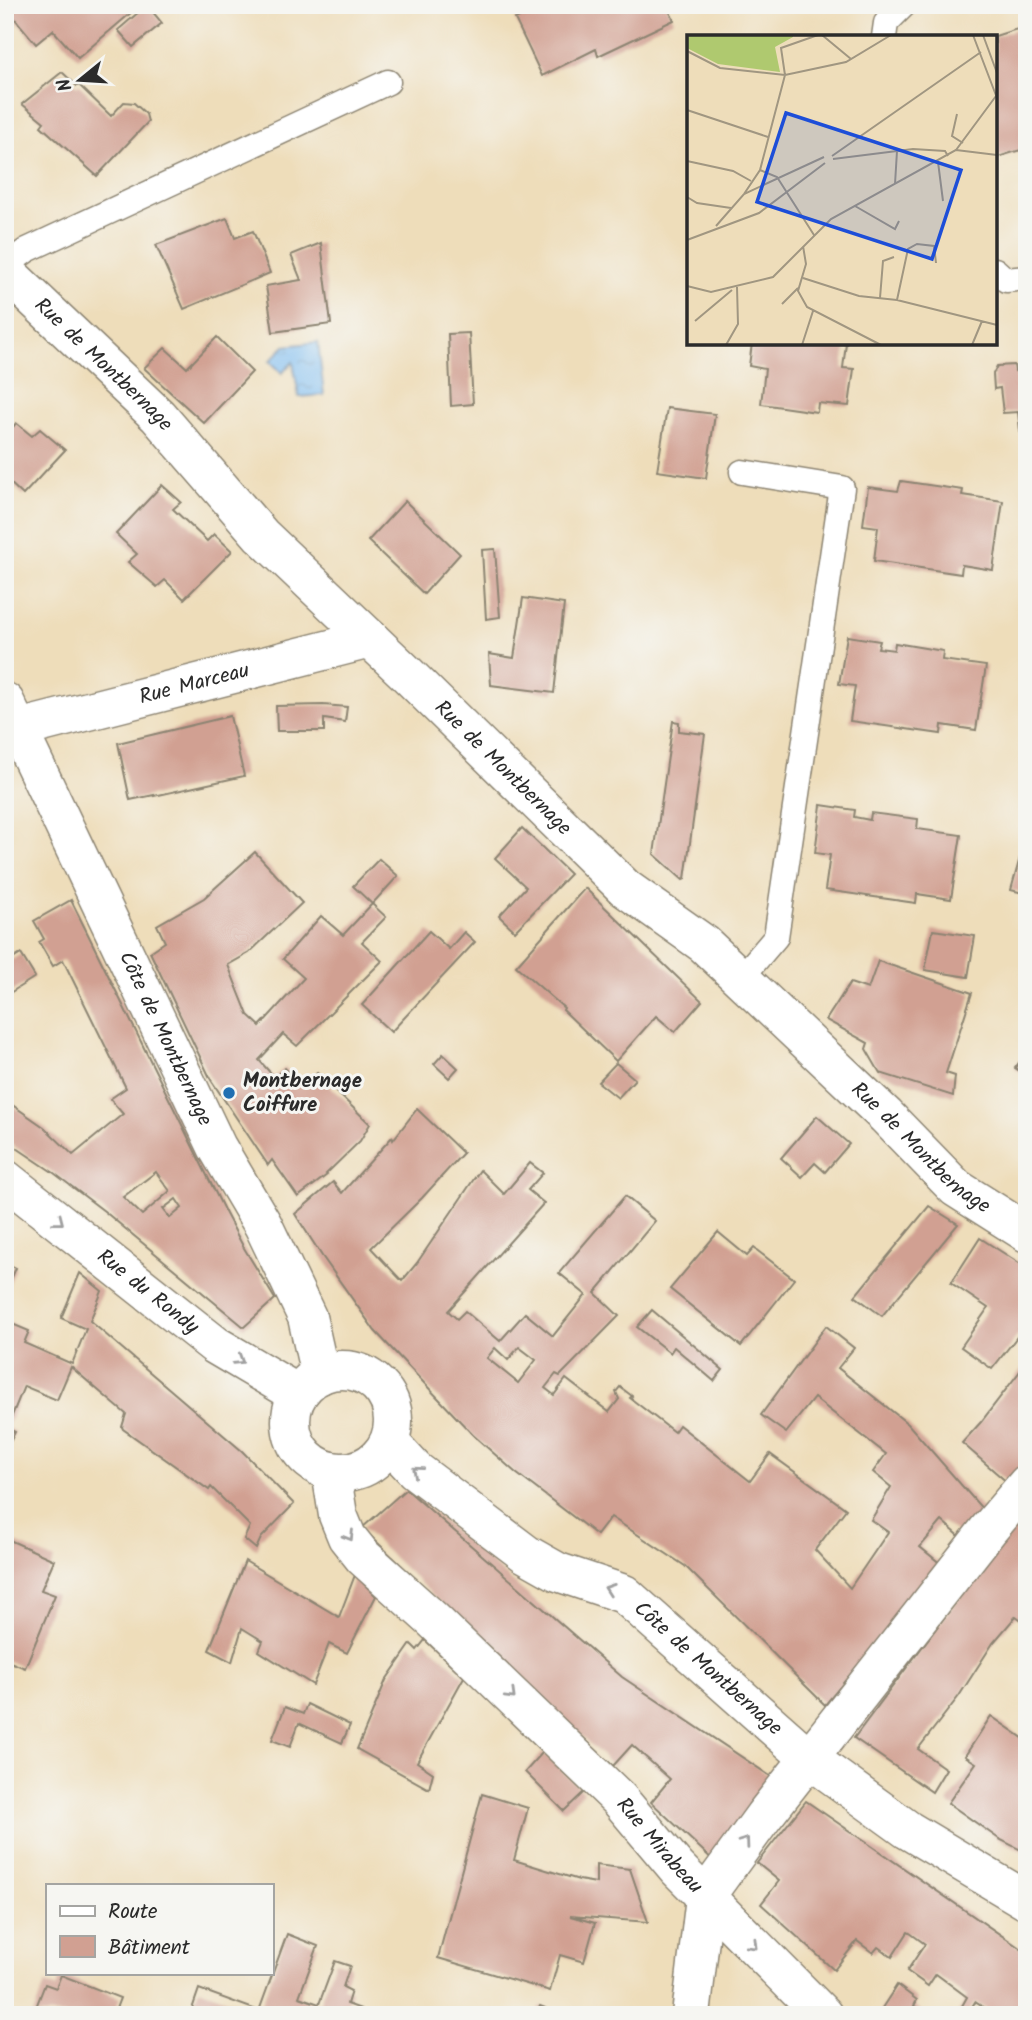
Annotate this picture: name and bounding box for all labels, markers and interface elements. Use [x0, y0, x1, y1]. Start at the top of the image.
inset map [687, 35, 997, 345]
north arrow [46, 46, 116, 116]
text: N [50, 74, 82, 95]
street label: Rue de Montbernage [26, 290, 181, 439]
street label: Rue Marceau [136, 654, 253, 714]
street label: Rue de Montbernage [426, 693, 580, 844]
street label: Côte de Montbernage [110, 946, 221, 1132]
place label: Montbernage Coiffure [243, 1065, 362, 1122]
street label: Rue de Montbernage [843, 1074, 997, 1223]
marker: Montbernage Coiffure [221, 1085, 237, 1101]
one-way arrow [51, 1213, 63, 1226]
street label: Rue du Rondy [89, 1241, 206, 1343]
one-way arrow [232, 1351, 245, 1364]
one-way arrow [412, 1467, 425, 1479]
one-way arrow [340, 1529, 353, 1542]
one-way arrow [603, 1583, 615, 1597]
street label: Côte de Montbernage [626, 1593, 790, 1744]
one-way arrow [502, 1686, 515, 1699]
street label: Rue Mirabeau [608, 1790, 711, 1902]
one-way arrow [737, 1837, 749, 1850]
legend [46, 1884, 273, 1974]
text: Route [108, 1896, 158, 1929]
text: Bâtiment [108, 1932, 191, 1965]
one-way arrow [745, 1937, 758, 1950]

